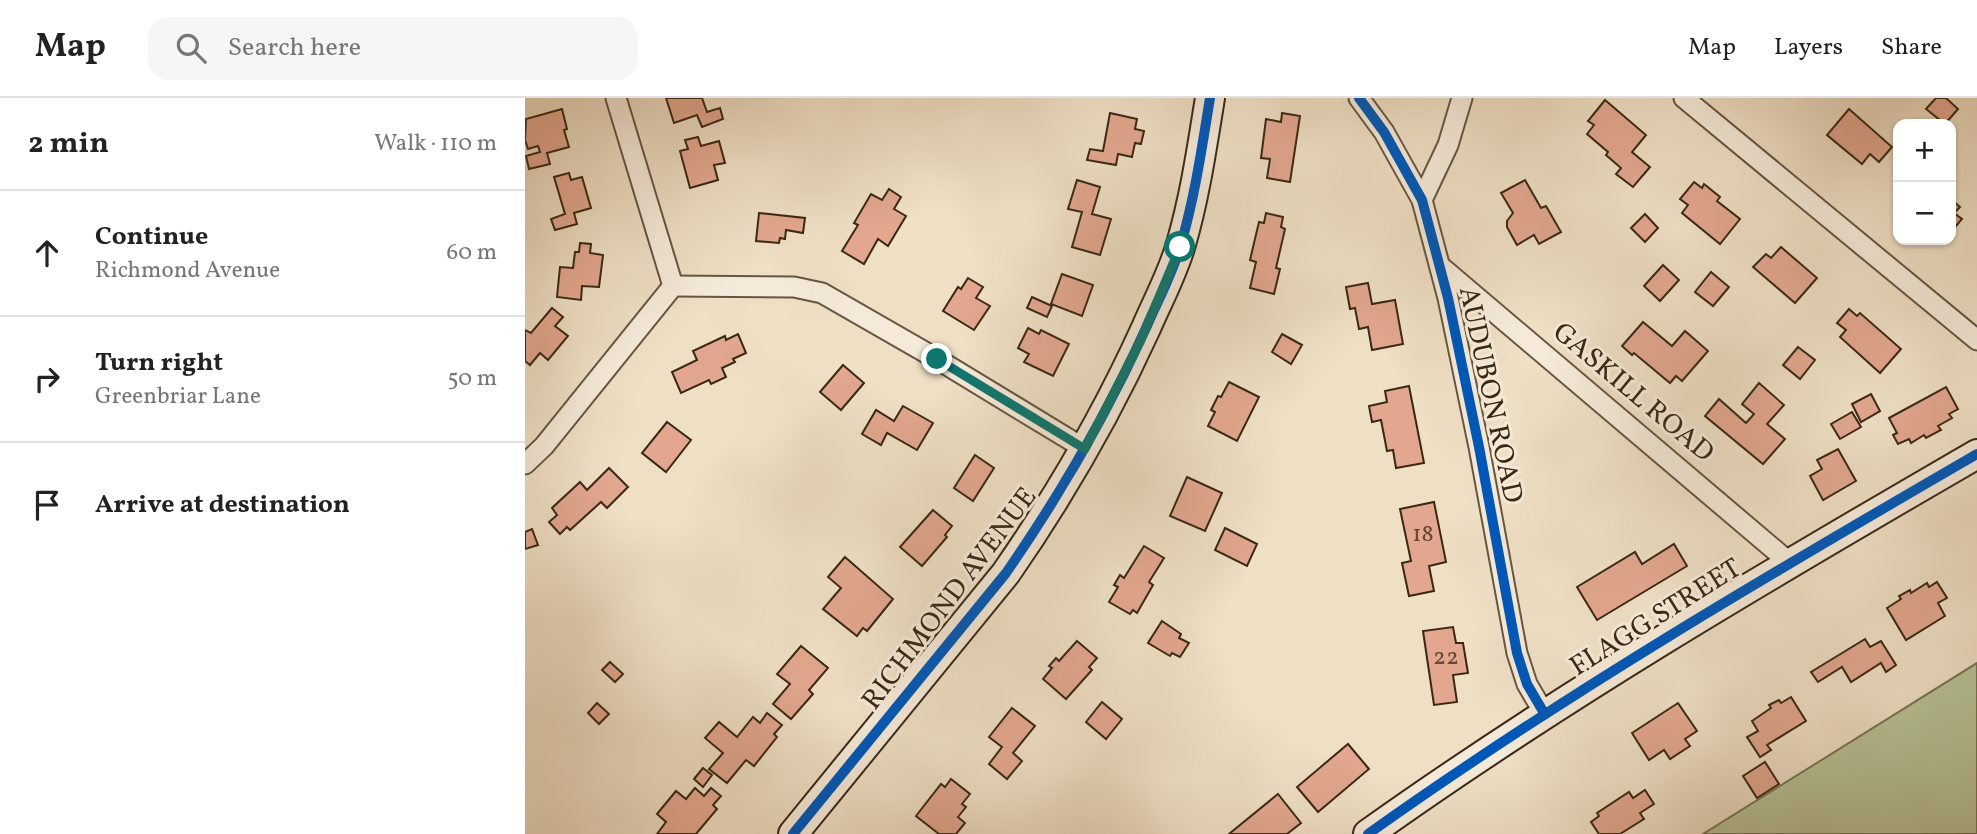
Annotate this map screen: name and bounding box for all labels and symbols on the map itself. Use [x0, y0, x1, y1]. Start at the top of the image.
route start [1164, 231, 1195, 262]
street label: AUDUBON ROAD [1448, 283, 1532, 507]
street label: GASKILL ROAD [1544, 314, 1722, 472]
route end [921, 343, 952, 374]
street label: RICHMOND AVENUE [853, 480, 1047, 718]
house number: 18 [1412, 518, 1434, 552]
street label: FLAGG STREET [1563, 550, 1749, 686]
house number: 22 [1433, 641, 1459, 675]

